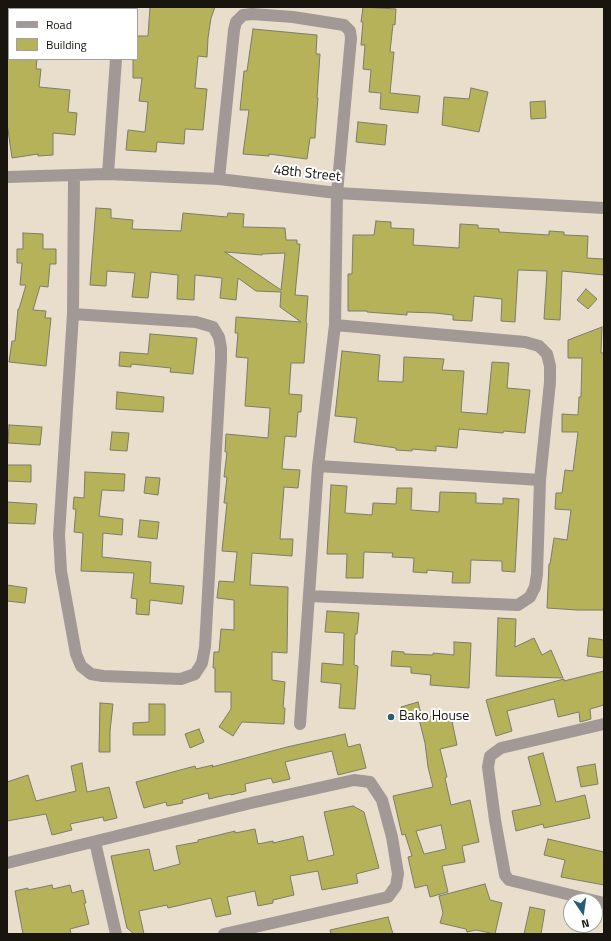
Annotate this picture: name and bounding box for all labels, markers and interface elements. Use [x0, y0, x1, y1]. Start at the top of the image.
legend [8, 8, 138, 60]
text: Road [46, 15, 72, 34]
text: Building [46, 35, 87, 54]
street label: 48th Street [273, 162, 341, 186]
place label: Bako House [399, 709, 469, 725]
marker: Bako House [386, 712, 396, 722]
north arrow [563, 893, 603, 933]
text: N [580, 915, 591, 932]

